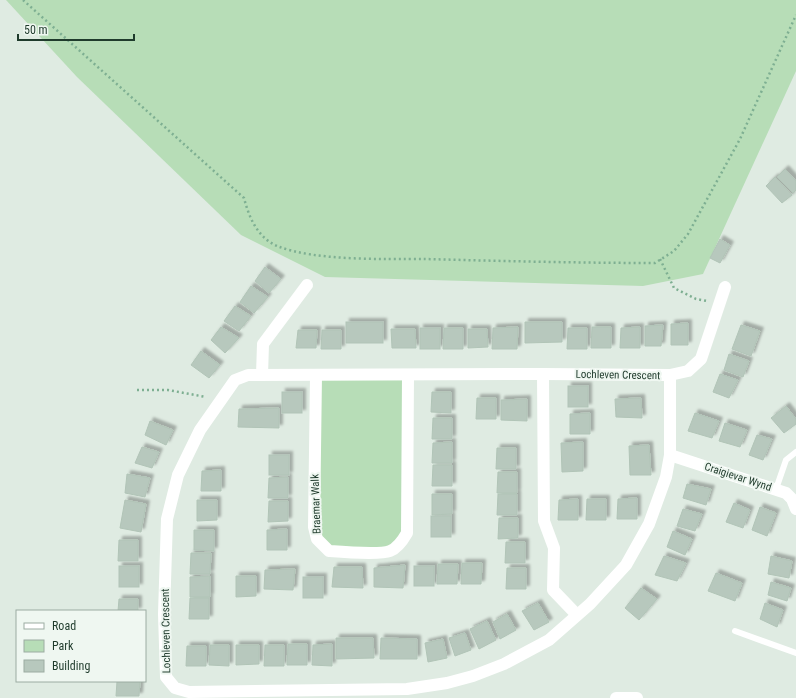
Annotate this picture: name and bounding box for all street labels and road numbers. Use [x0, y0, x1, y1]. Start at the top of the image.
street label: Lochleven Crescent [575, 368, 661, 382]
street label: Craigievar Wynd [703, 460, 773, 494]
street label: Braemar Walk [308, 474, 324, 534]
street label: Lochleven Crescent [159, 588, 173, 674]

